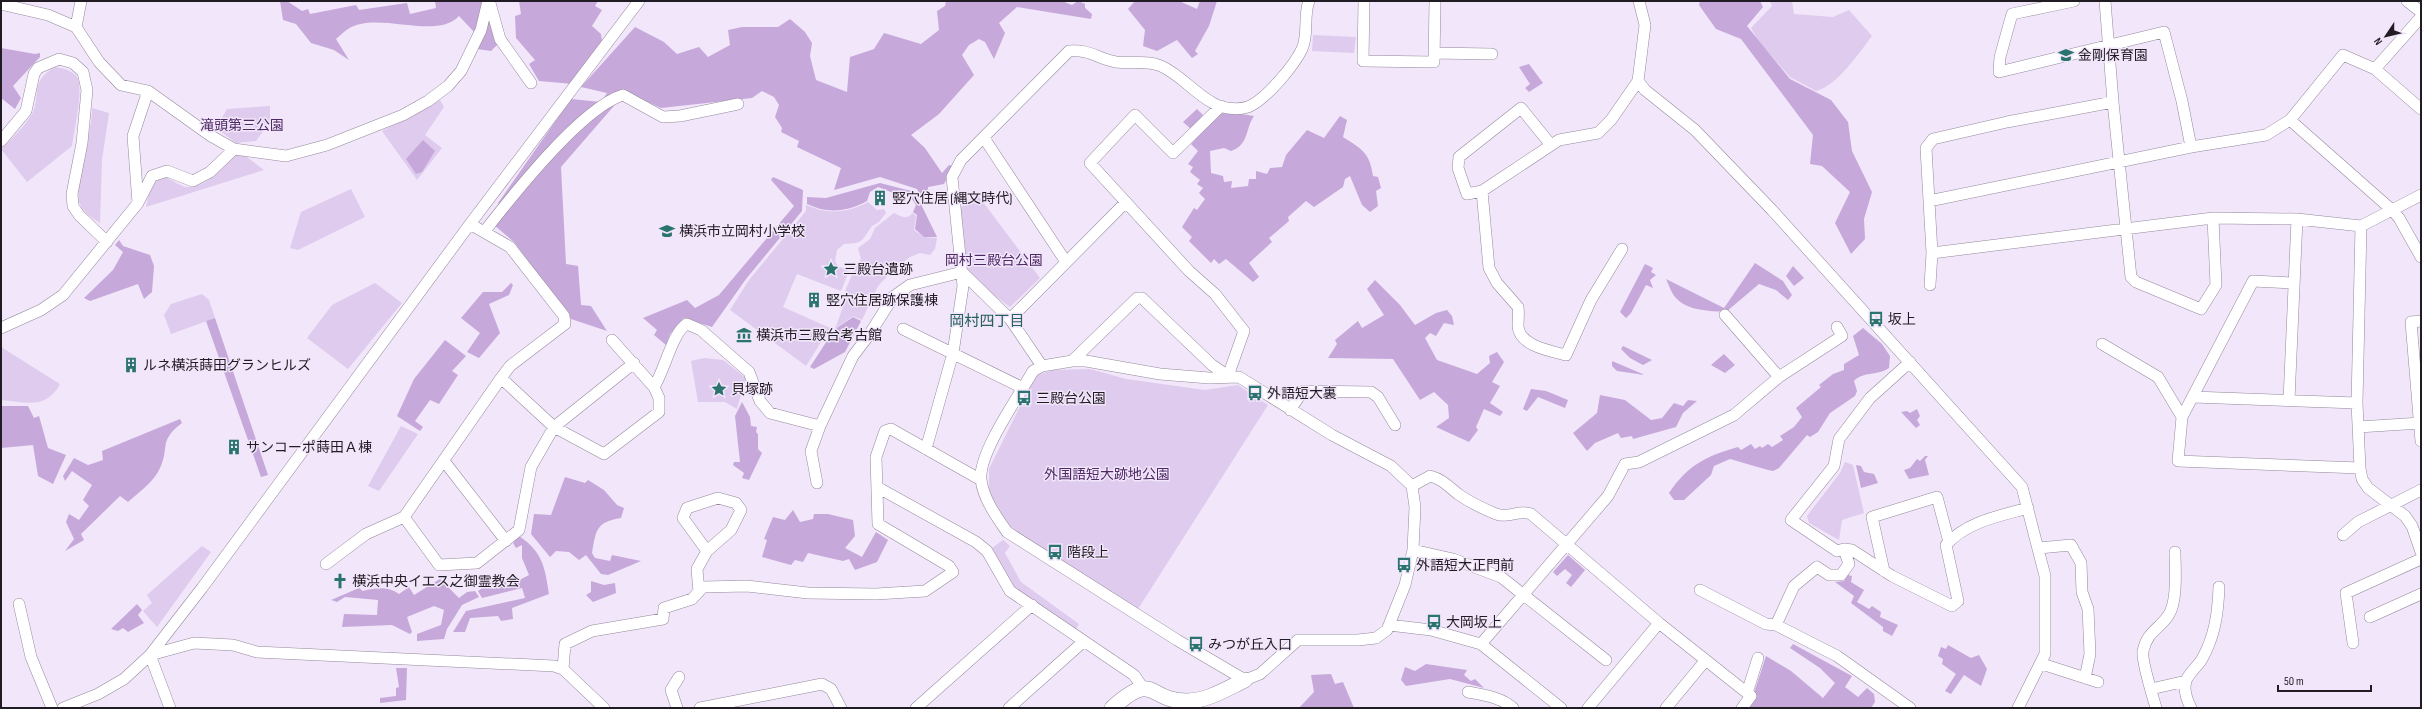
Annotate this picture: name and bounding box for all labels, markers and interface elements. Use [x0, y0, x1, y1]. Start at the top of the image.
north arrow [2366, 16, 2406, 56]
text: N [2371, 35, 2385, 48]
school or university icon: 金剛保育園 [2057, 46, 2075, 64]
place label: 金剛保育園 [2078, 47, 2148, 64]
park label: 滝頭第三公園 [200, 117, 284, 134]
building icon: 竪穴住居 (縄文時代) [871, 189, 889, 207]
place label: 竪穴住居 (縄文時代) [892, 190, 1012, 207]
school or university icon: 横浜市立岡村小学校 [658, 222, 676, 240]
place label: 横浜市立岡村小学校 [679, 223, 805, 240]
park label: 岡村三殿台公園 [945, 252, 1043, 269]
place icon: 三殿台遺跡 [822, 260, 840, 278]
place label: 三殿台遺跡 [843, 261, 913, 278]
building icon: 竪穴住居跡保護棟 [805, 291, 823, 309]
place label: 竪穴住居跡保護棟 [826, 292, 938, 309]
bus stop icon: 坂上 [1867, 310, 1885, 328]
place label: 坂上 [1888, 311, 1916, 328]
district label: 岡村四丁目 [949, 312, 1025, 331]
museum icon: 横浜市三殿台考古館 [735, 326, 753, 344]
place label: 横浜市三殿台考古館 [756, 327, 882, 344]
building icon: ルネ横浜蒔田グランヒルズ [122, 356, 140, 374]
place label: ルネ横浜蒔田グランヒルズ [143, 357, 311, 374]
place icon: 貝塚跡 [710, 380, 728, 398]
place label: 貝塚跡 [731, 381, 773, 398]
bus stop icon: 外語短大裏 [1246, 384, 1264, 402]
place label: 外語短大裏 [1267, 385, 1337, 402]
bus stop icon: 三殿台公園 [1015, 389, 1033, 407]
place label: 三殿台公園 [1036, 390, 1106, 407]
building icon: サンコーポ蒔田Ａ棟 [225, 438, 243, 456]
place label: サンコーポ蒔田Ａ棟 [246, 439, 372, 456]
park label: 外国語短大跡地公園 [1044, 466, 1170, 483]
bus stop icon: 階段上 [1046, 543, 1064, 561]
place label: 階段上 [1067, 544, 1109, 561]
bus stop icon: 外語短大正門前 [1395, 556, 1413, 574]
place label: 外語短大正門前 [1416, 557, 1514, 574]
church icon: 横浜中央イエス之御霊教会 [331, 572, 349, 590]
place label: 横浜中央イエス之御霊教会 [352, 573, 520, 590]
bus stop icon: 大岡坂上 [1425, 613, 1443, 631]
place label: 大岡坂上 [1446, 614, 1502, 631]
bus stop icon: みつが丘入口 [1187, 635, 1205, 653]
place label: みつが丘入口 [1208, 636, 1292, 653]
scale bar [2278, 667, 2371, 693]
text: 50 m [2284, 674, 2304, 689]

